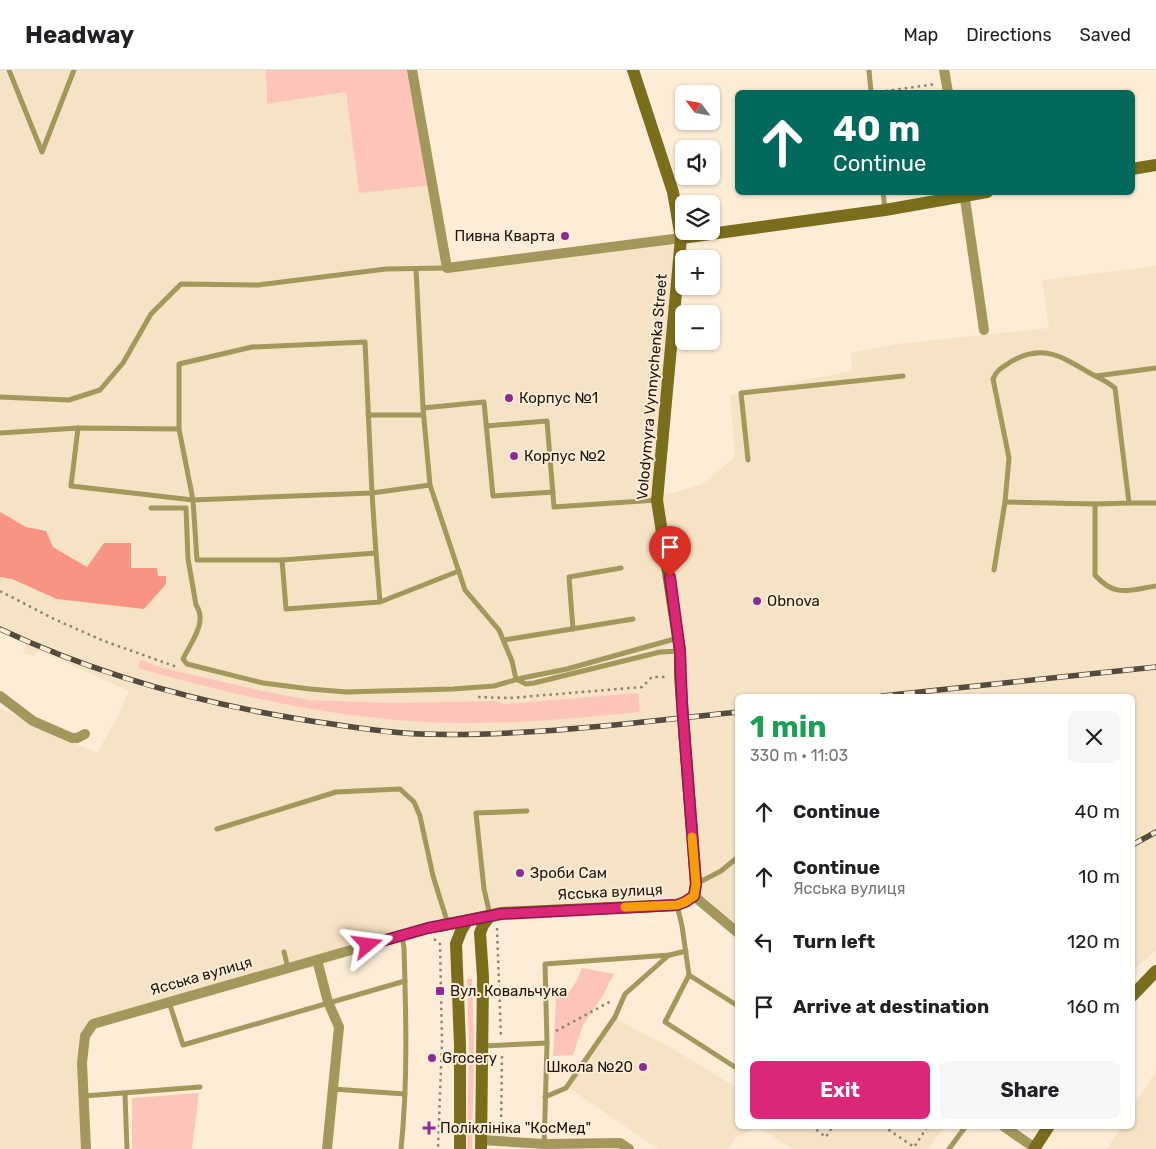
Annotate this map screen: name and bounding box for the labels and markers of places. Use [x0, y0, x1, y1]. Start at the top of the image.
place label: Пивна Кварта [454, 227, 555, 245]
marker: Пивна Кварта [559, 230, 571, 242]
place label: Корпус №1 [519, 389, 598, 407]
marker: Корпус №1 [503, 392, 515, 404]
place label: Корпус №2 [524, 447, 606, 465]
marker: Корпус №2 [508, 450, 520, 462]
pin [649, 526, 691, 577]
place label: Obnova [767, 592, 820, 610]
marker: Obnova [751, 595, 763, 607]
place label: Зроби Сам [530, 864, 607, 882]
marker: Зроби Сам [514, 867, 526, 879]
place label: Вул. Ковальчука [450, 982, 567, 1000]
marker: Вул. Ковальчука [434, 985, 446, 997]
place label: Grocery [442, 1049, 497, 1067]
marker: Grocery [426, 1052, 438, 1064]
place label: Школа №20 [546, 1058, 633, 1076]
marker: Школа №20 [637, 1061, 649, 1073]
place label: Поліклініка "КосМед" [440, 1119, 591, 1137]
marker: Поліклініка "КосМед" [422, 1121, 436, 1135]

